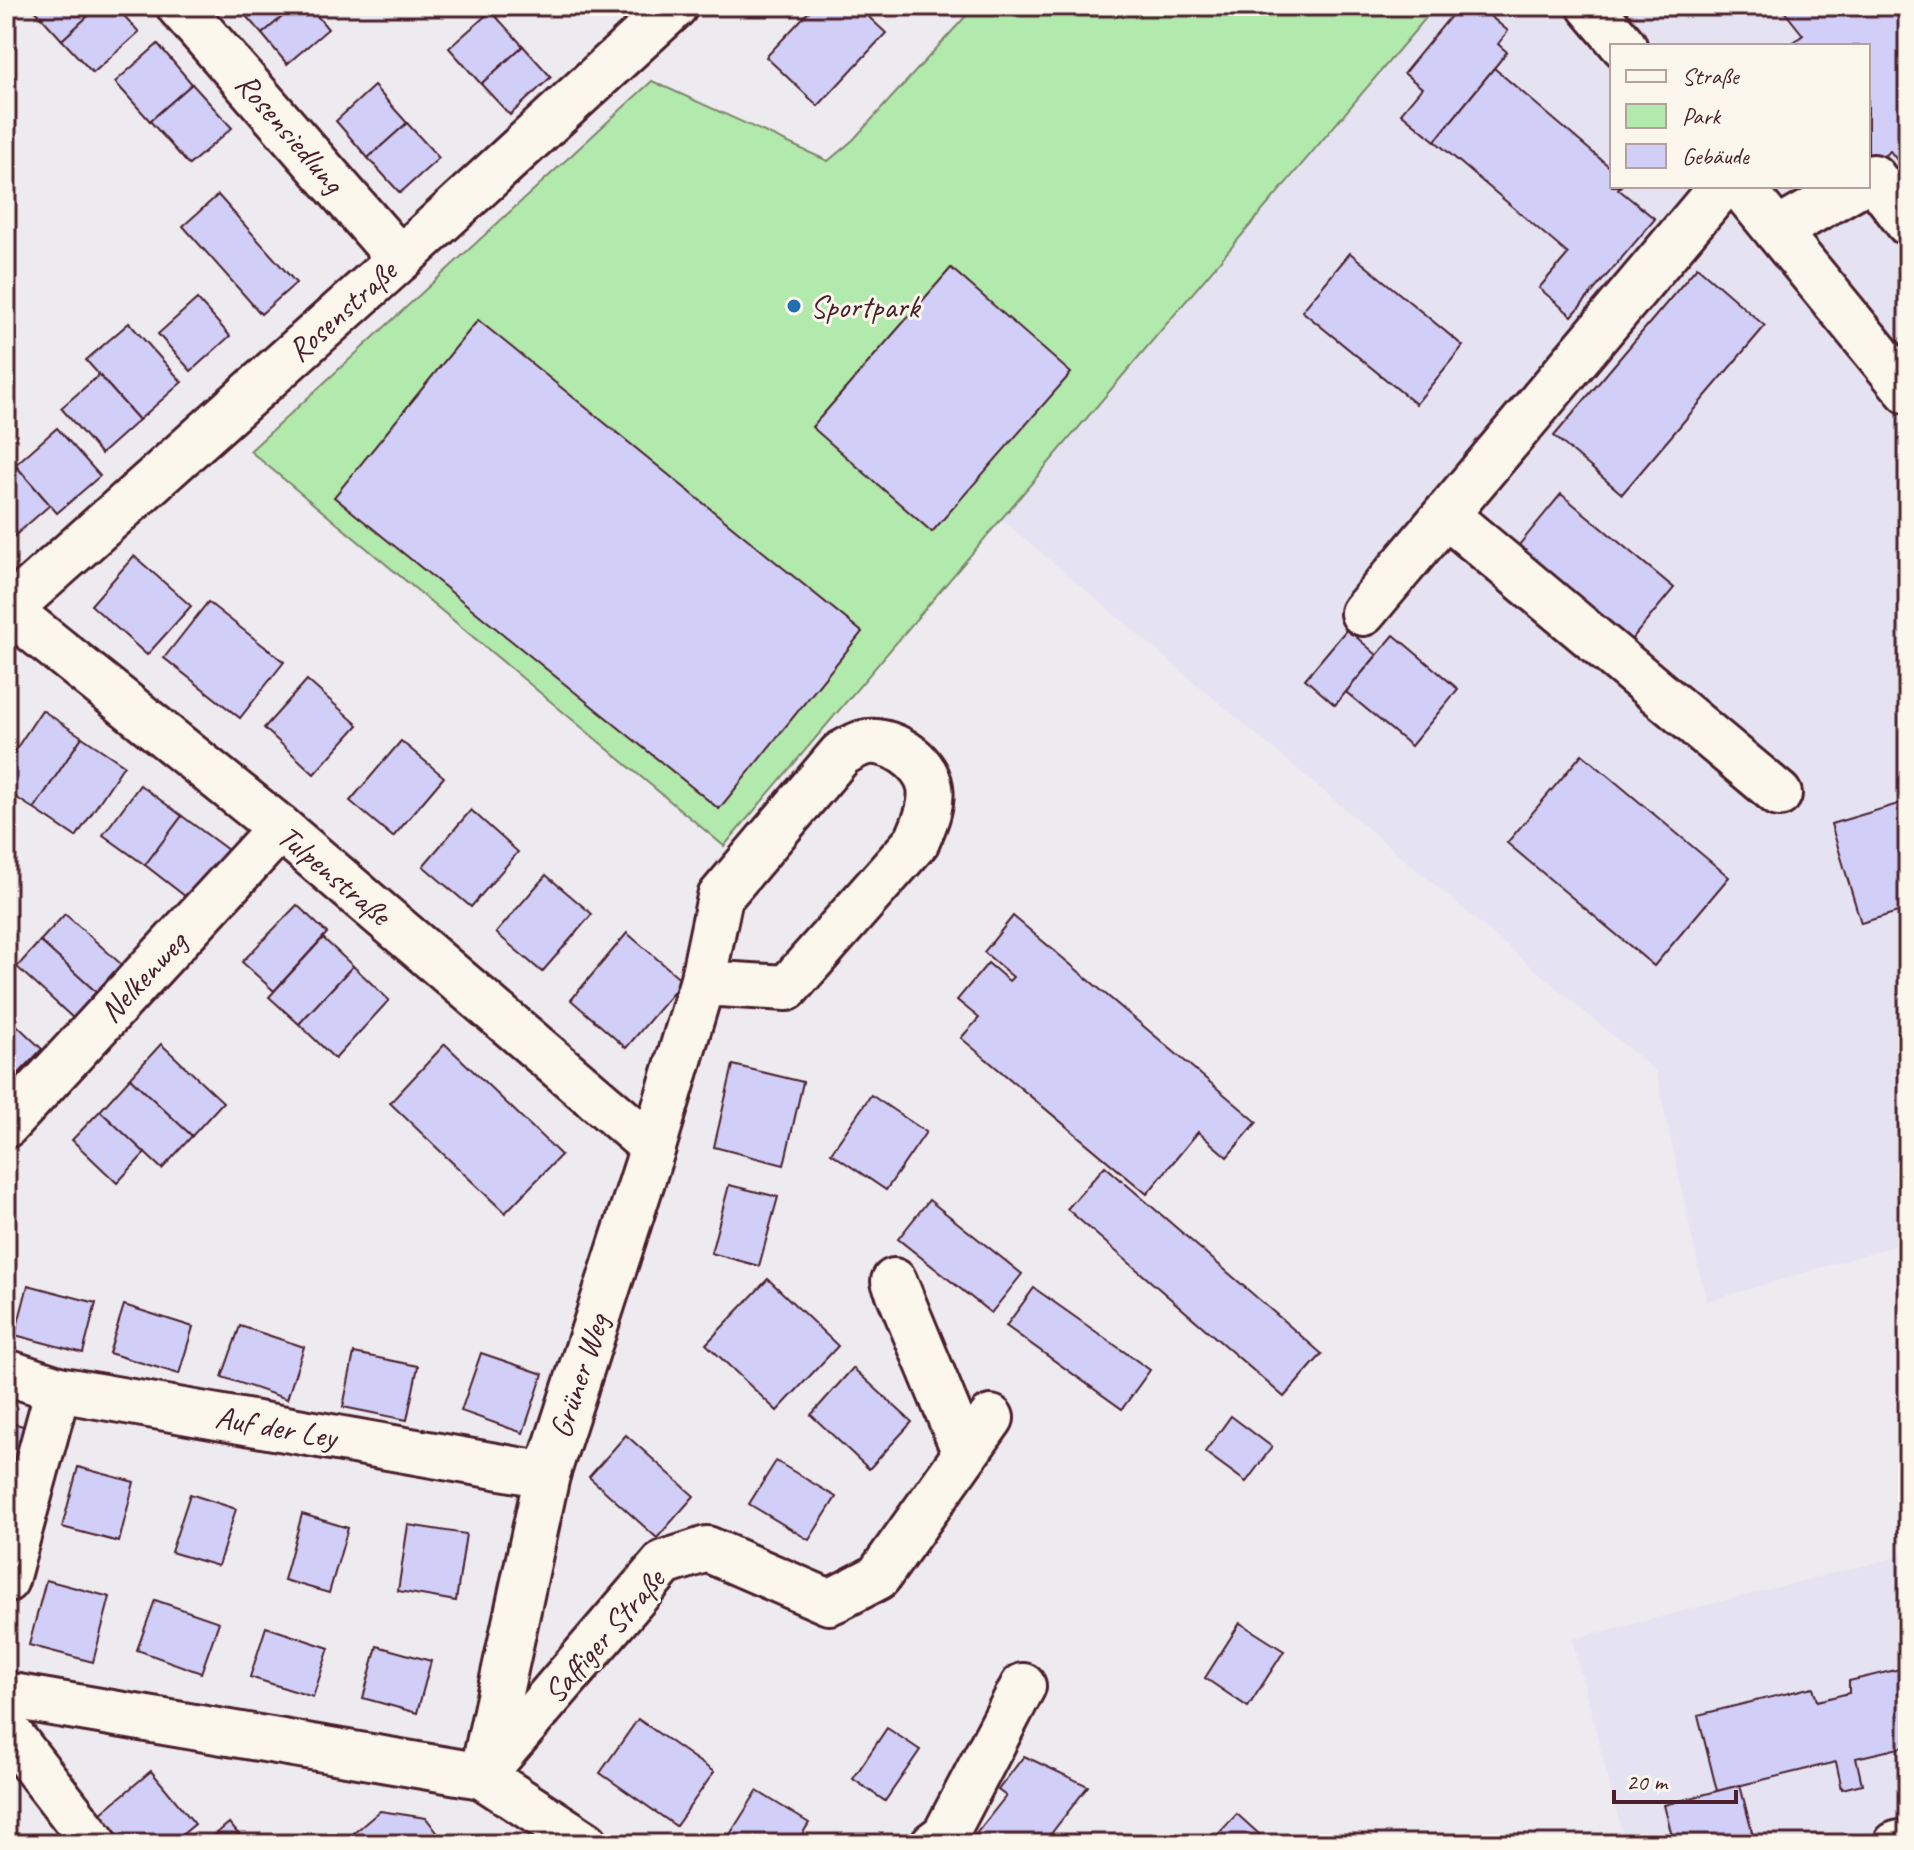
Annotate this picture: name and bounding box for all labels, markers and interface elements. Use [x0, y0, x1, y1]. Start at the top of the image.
legend [1610, 44, 1870, 188]
text: Straße [1682, 61, 1741, 91]
street label: Rosensiedlung [226, 64, 355, 203]
text: Park [1682, 101, 1722, 131]
text: Gebäude [1682, 141, 1751, 171]
street label: Rosenstraße [279, 249, 407, 371]
place label: Sportpark [810, 286, 922, 327]
marker: Sportpark [785, 297, 803, 315]
street label: Tulpenstraße [269, 816, 401, 936]
street label: Nelkenweg [90, 921, 197, 1031]
street label: Grüner Weg [540, 1307, 619, 1443]
street label: Auf der Ley [212, 1396, 343, 1458]
street label: Saffiger Straße [534, 1558, 675, 1712]
scale bar [1614, 1754, 1736, 1804]
text: 20 m [1626, 1767, 1669, 1797]

